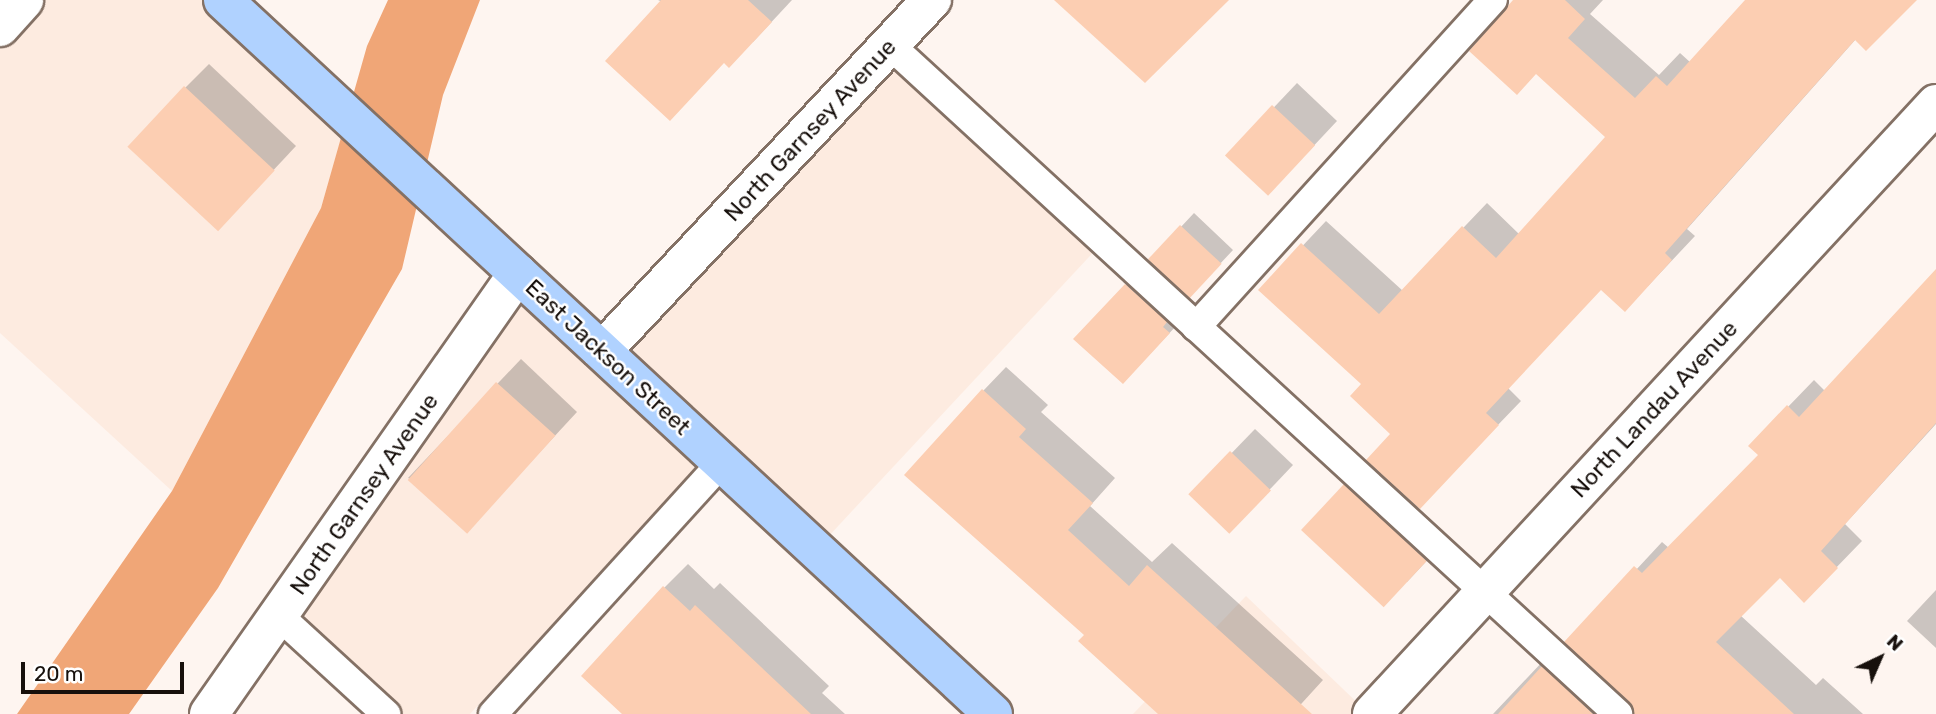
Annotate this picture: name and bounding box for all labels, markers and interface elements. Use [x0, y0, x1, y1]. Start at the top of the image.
street label: North Garnsey Avenue [718, 33, 902, 227]
street label: East Jackson Street [520, 273, 696, 441]
street label: North Landau Avenue [1565, 315, 1743, 503]
street label: North Garnsey Avenue [284, 388, 444, 600]
north arrow [1845, 623, 1915, 693]
text: N [1882, 630, 1908, 656]
scale bar [24, 648, 187, 692]
text: 20 m [34, 661, 83, 686]

